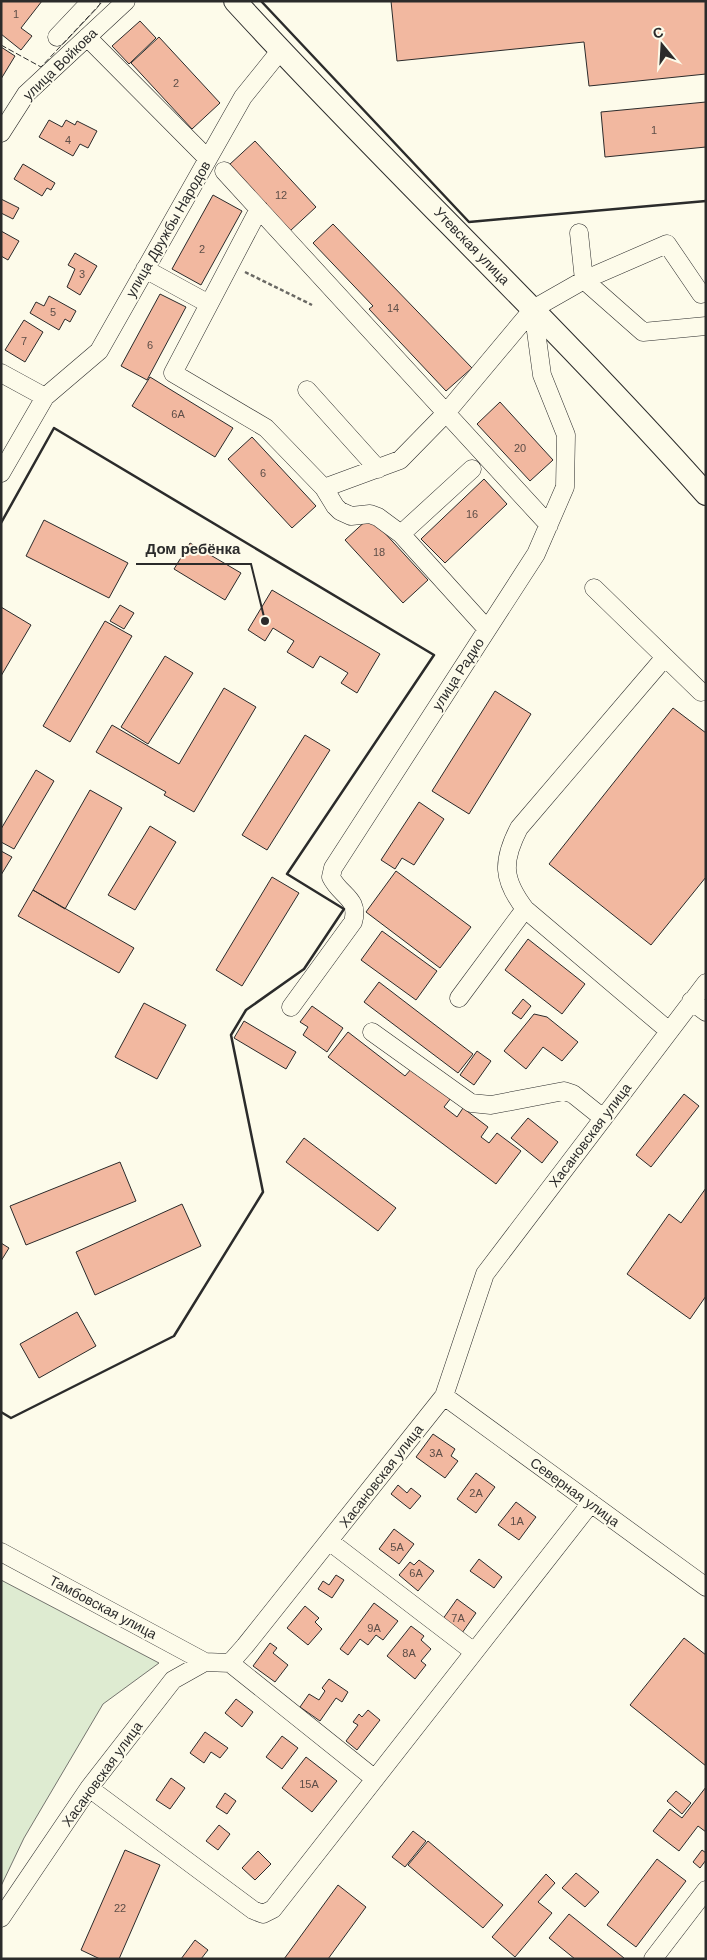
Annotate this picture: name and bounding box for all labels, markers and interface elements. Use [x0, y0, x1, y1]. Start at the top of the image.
house number: 1 [13, 8, 19, 20]
north arrow [637, 20, 687, 70]
text: С [651, 23, 665, 42]
street label: улица Войкова [20, 25, 100, 103]
house number: 2 [173, 77, 179, 89]
house number: 1 [651, 124, 657, 136]
house number: 4 [65, 134, 71, 146]
street label: улица Дружбы Народов [122, 158, 214, 300]
house number: 12 [275, 189, 287, 201]
street label: Утевская улица [431, 204, 513, 288]
house number: 2 [199, 243, 205, 255]
house number: 3 [79, 268, 85, 280]
house number: 14 [387, 302, 399, 314]
house number: 5 [50, 306, 56, 318]
house number: 7 [21, 335, 27, 347]
house number: 6 [147, 339, 153, 351]
house number: 6А [171, 408, 185, 420]
house number: 20 [514, 442, 526, 454]
house number: 6 [260, 467, 266, 479]
house number: 16 [466, 508, 478, 520]
callout: Дом ребёнка [136, 534, 251, 564]
text: Дом ребёнка [146, 540, 241, 557]
house number: 18 [373, 546, 385, 558]
street label: улица Радио [429, 635, 487, 713]
street label: Хасановская улица [546, 1080, 634, 1190]
street label: Хасановская улица [336, 1421, 426, 1531]
house number: 3А [429, 1447, 443, 1459]
street label: Северная улица [527, 1454, 623, 1530]
house number: 2А [469, 1487, 483, 1499]
house number: 1А [510, 1515, 524, 1527]
house number: 5А [390, 1541, 404, 1553]
house number: 6А [409, 1567, 423, 1579]
street label: Тамбовская улица [47, 1572, 160, 1642]
house number: 7А [451, 1612, 465, 1624]
house number: 9А [367, 1622, 381, 1634]
house number: 8А [402, 1647, 416, 1659]
street label: Хасановская улица [59, 1718, 146, 1830]
house number: 15А [299, 1778, 319, 1790]
house number: 22 [114, 1902, 126, 1914]

